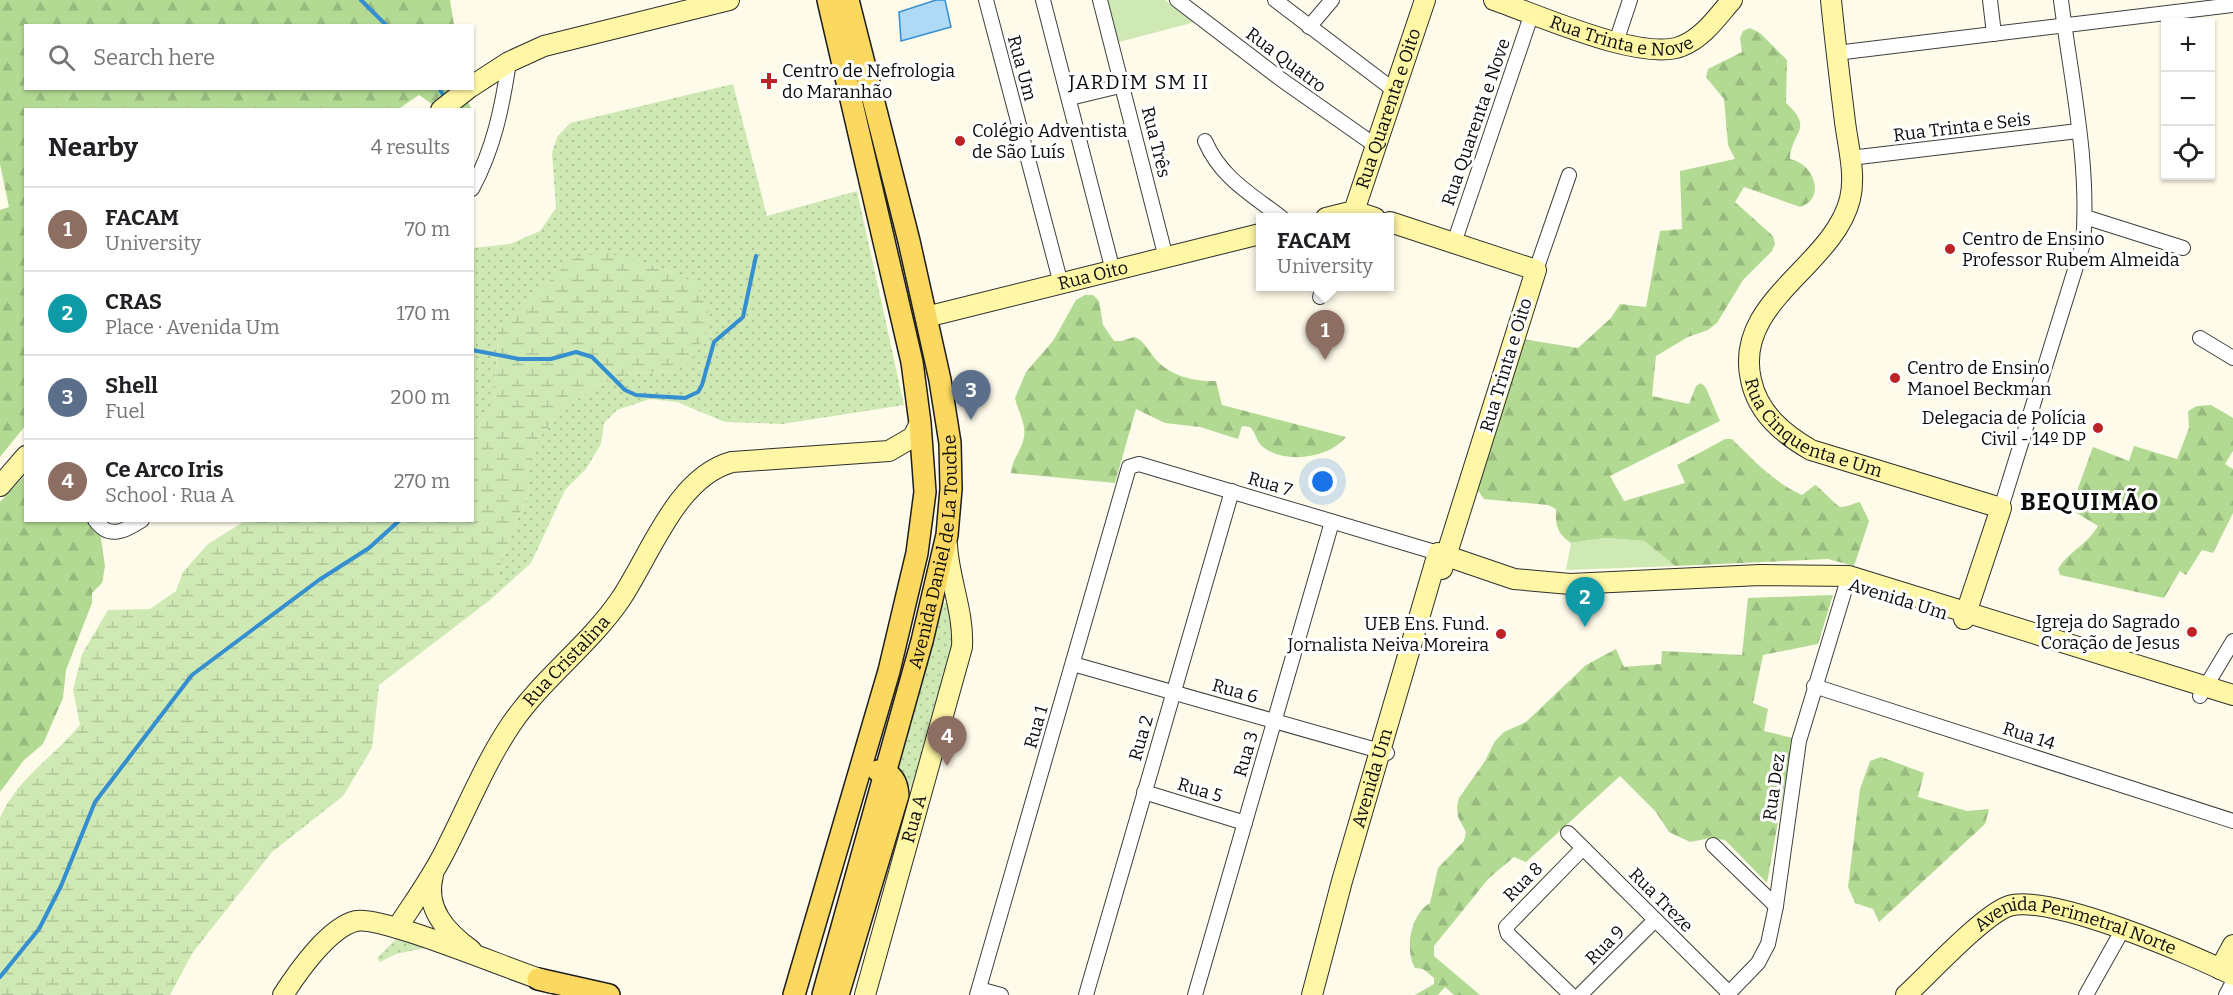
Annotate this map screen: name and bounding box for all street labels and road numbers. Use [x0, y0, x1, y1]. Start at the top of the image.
street label: Rua Trinta e Nove [1547, 11, 1697, 61]
street label: Rua Quatro [1241, 23, 1331, 97]
street label: Rua Quarenta e Oito [1351, 26, 1426, 192]
street label: Rua Um [1003, 33, 1041, 103]
street label: Rua Quarenta e Nove [1437, 35, 1515, 209]
street label: Rua Três [1137, 104, 1175, 180]
street label: Rua Trinta e Seis [1892, 108, 2032, 146]
street label: Rua Oito [1056, 256, 1130, 295]
street label: Rua Trinta e Oito [1475, 295, 1537, 435]
street label: Rua Cinquenta e Um [1740, 375, 1885, 482]
street label: Avenida Daniel de La Touche [904, 433, 962, 671]
street label: Rua 7 [1245, 467, 1295, 501]
street label: Avenida Um [1846, 574, 1950, 624]
street label: Rua Cristalina [518, 611, 615, 711]
street label: Rua 6 [1210, 674, 1260, 708]
street label: Rua 1 [1019, 702, 1053, 751]
street label: Rua 2 [1124, 713, 1158, 763]
street label: Rua 14 [2000, 717, 2059, 755]
street label: Avenida Um [1347, 726, 1397, 830]
street label: Rua 3 [1229, 729, 1263, 779]
street label: Rua Dez [1758, 752, 1790, 822]
street label: Rua 5 [1175, 773, 1225, 807]
street label: Rua A [897, 792, 931, 845]
street label: Rua 8 [1499, 858, 1547, 906]
street label: Rua Treze [1624, 863, 1698, 937]
street label: Avenida Perimetral Norte [1970, 893, 2180, 959]
street label: Rua 9 [1581, 921, 1629, 969]

